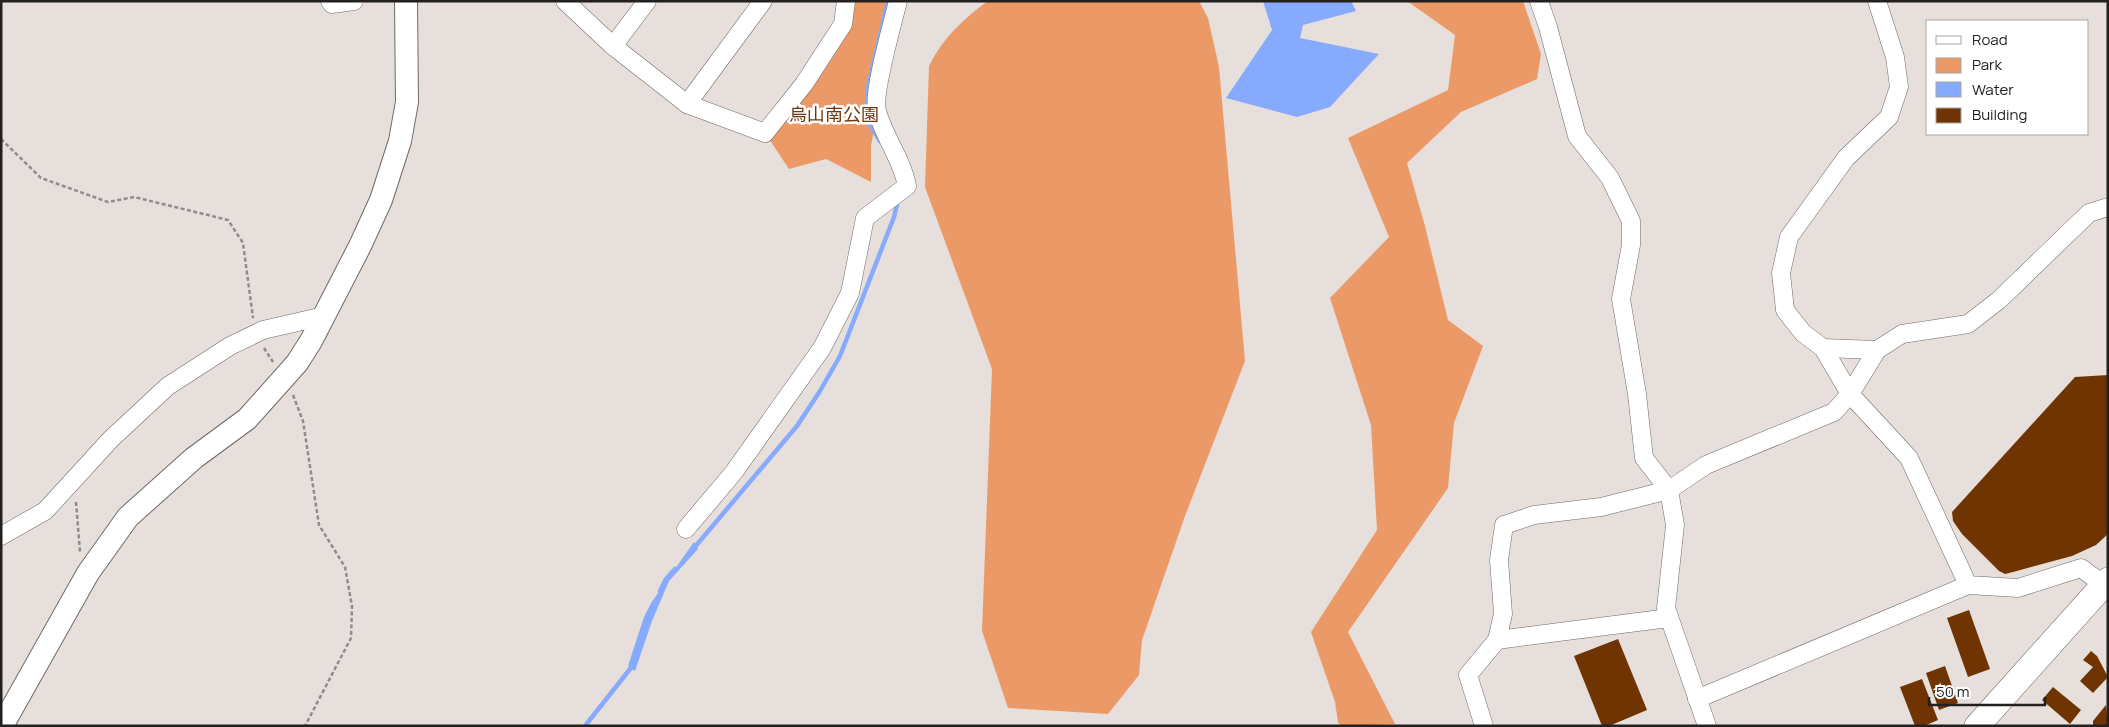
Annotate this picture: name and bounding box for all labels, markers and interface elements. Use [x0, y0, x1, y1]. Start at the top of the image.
legend [1926, 20, 2089, 135]
text: Road [1972, 29, 2008, 50]
text: Park [1972, 54, 2002, 75]
text: Water [1972, 79, 2014, 100]
park label: 烏山南公園 [789, 102, 879, 126]
text: Building [1972, 104, 2027, 125]
scale bar [1929, 674, 2045, 706]
text: 50 m [1936, 681, 1970, 702]

